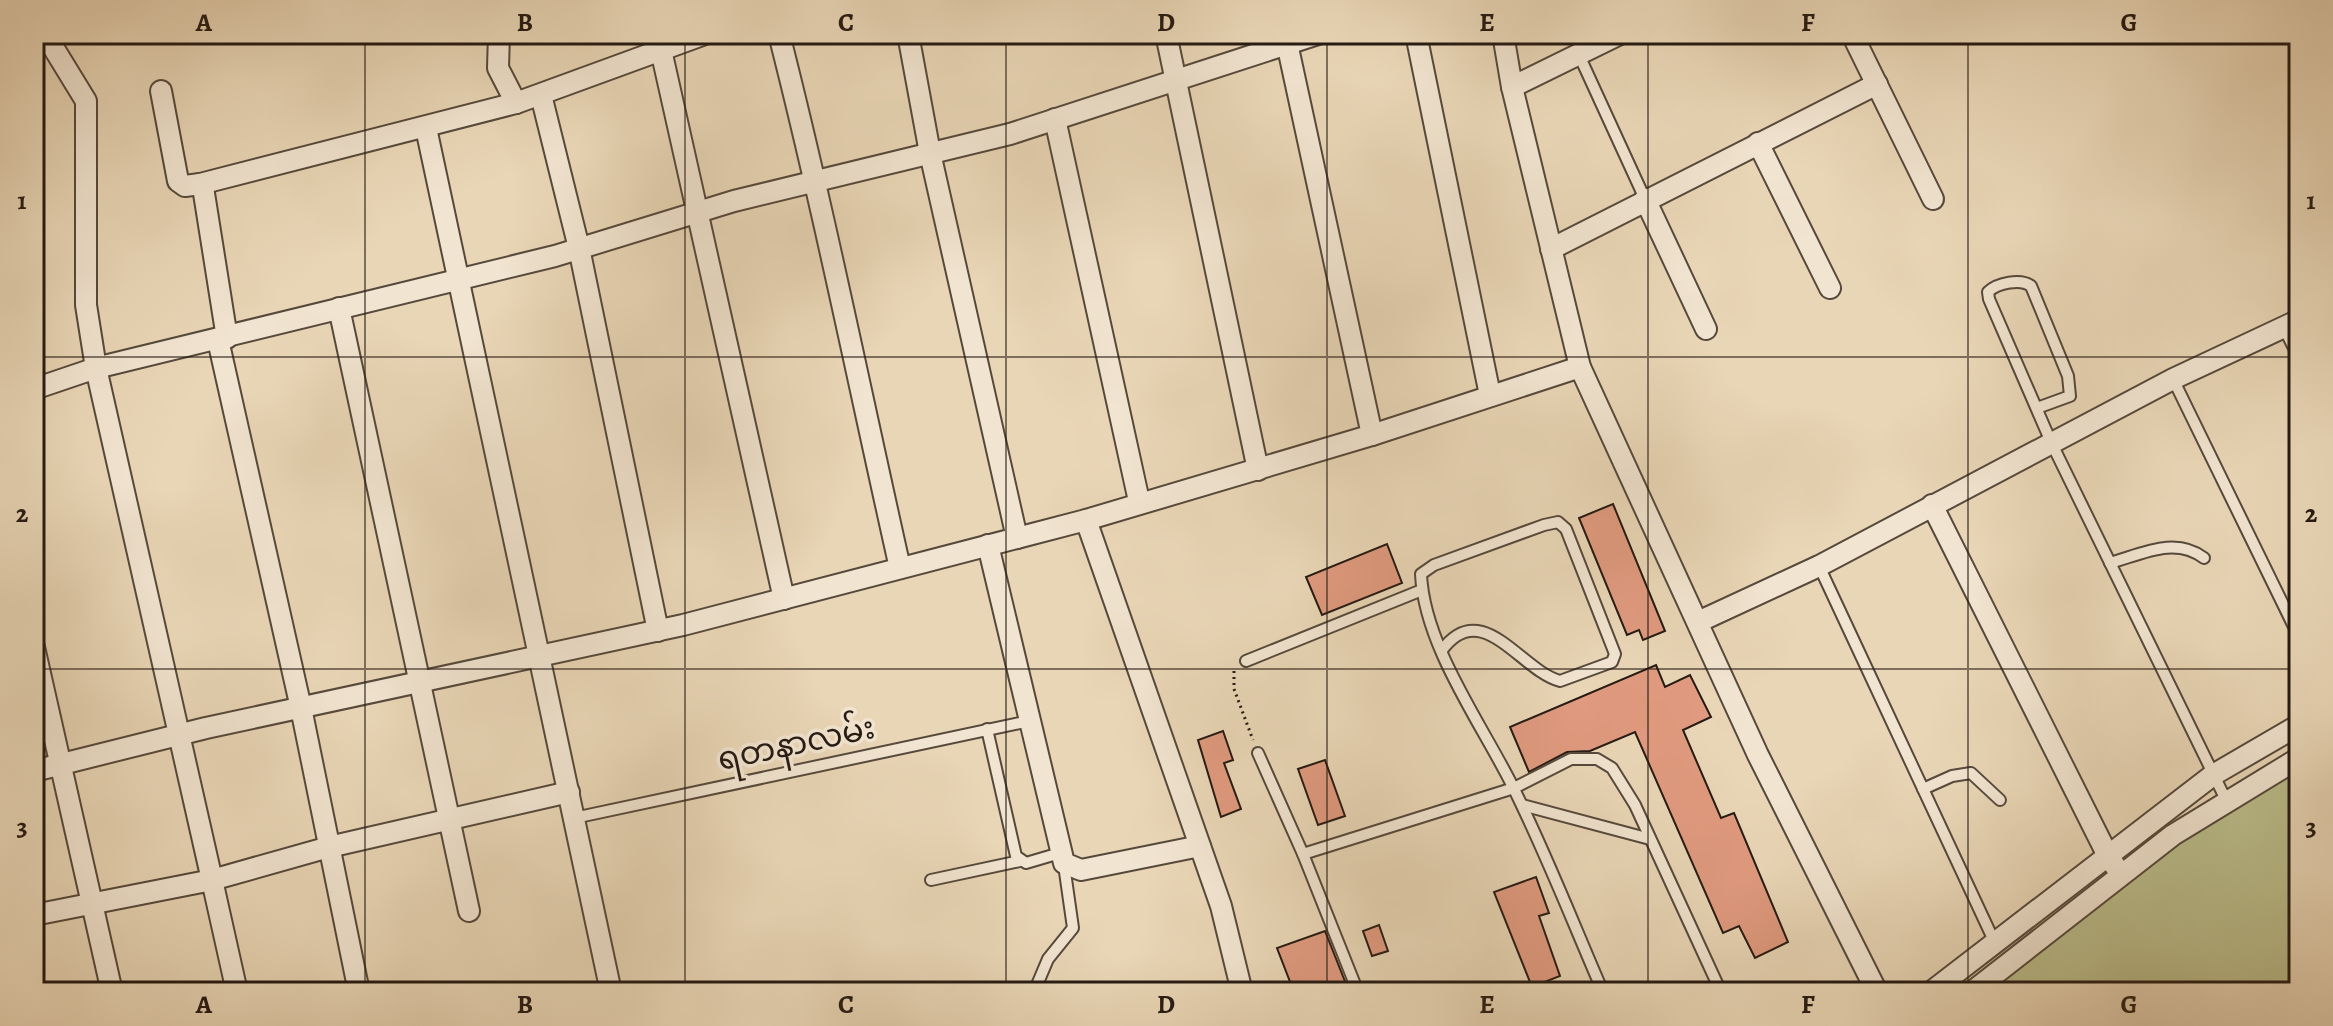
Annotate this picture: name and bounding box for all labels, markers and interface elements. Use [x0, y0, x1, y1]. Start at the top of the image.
text: A [195, 5, 213, 40]
text: B [517, 5, 533, 40]
text: C [838, 5, 854, 40]
text: D [1157, 5, 1175, 40]
text: E [1479, 5, 1495, 40]
text: F [1801, 5, 1815, 40]
text: G [2120, 5, 2138, 40]
text: 1 [17, 183, 27, 218]
text: 1 [2306, 183, 2316, 218]
text: 2 [16, 496, 29, 531]
text: 2 [2305, 496, 2318, 531]
street label: ရတနာလမ်း [713, 704, 879, 785]
text: 3 [16, 809, 28, 844]
text: 3 [2305, 809, 2317, 844]
text: A [195, 987, 213, 1022]
text: B [517, 987, 533, 1022]
text: C [838, 987, 854, 1022]
text: D [1157, 987, 1175, 1022]
text: E [1479, 987, 1495, 1022]
text: F [1801, 987, 1815, 1022]
text: G [2120, 987, 2138, 1022]

